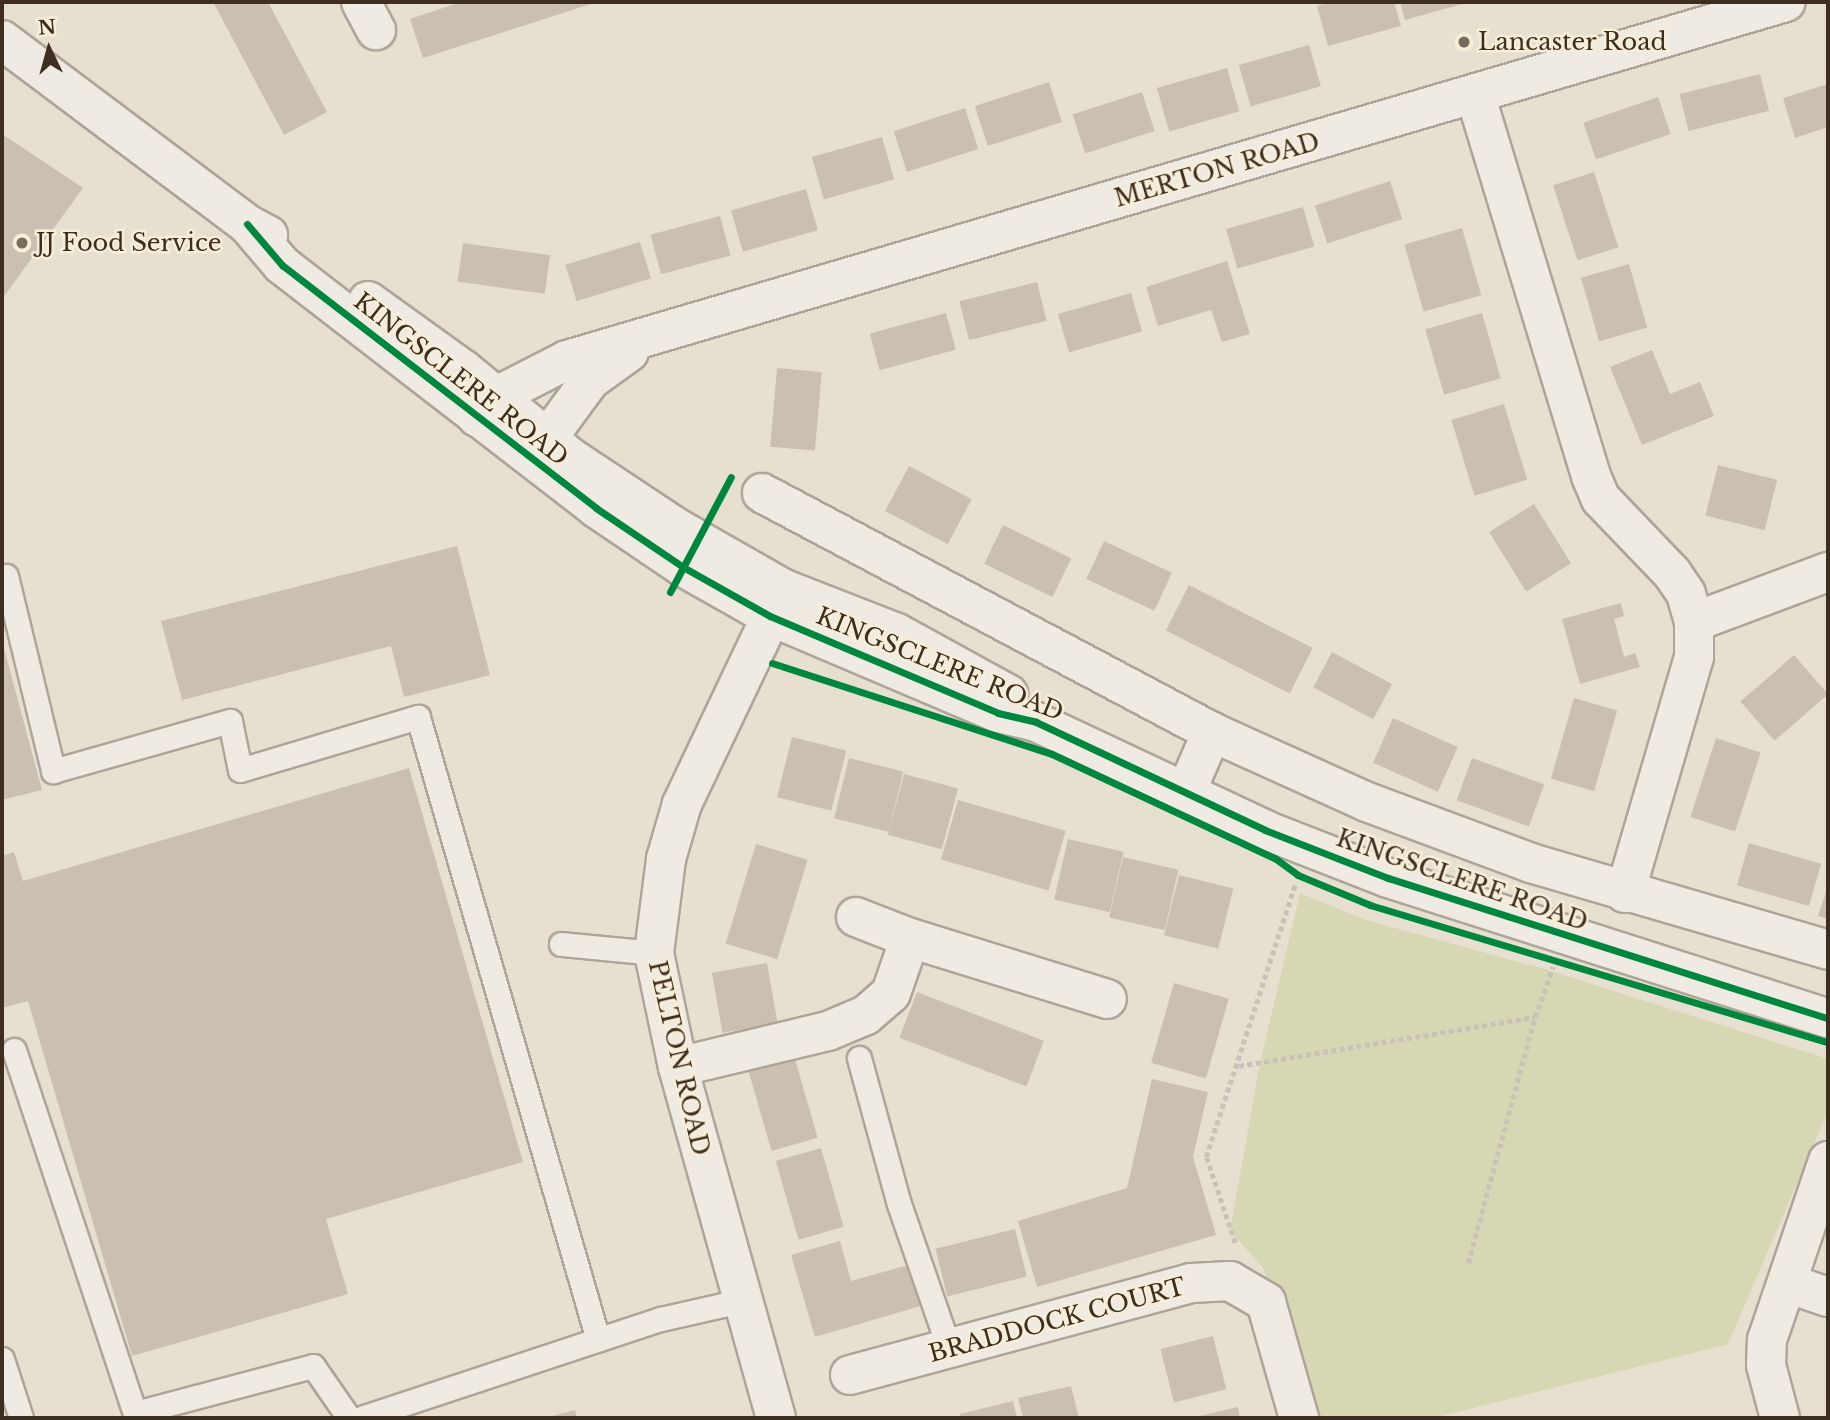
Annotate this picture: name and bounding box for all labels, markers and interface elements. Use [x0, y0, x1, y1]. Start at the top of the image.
north arrow [14, 14, 84, 84]
text: N [37, 15, 57, 40]
place label: Lancaster Road [1478, 28, 1667, 56]
marker: Lancaster Road [1456, 34, 1472, 50]
street label: MERTON ROAD [1111, 127, 1323, 213]
place label: JJ Food Service [36, 229, 221, 257]
marker: JJ Food Service [14, 235, 30, 251]
street label: KINGSCLERE ROAD [348, 286, 574, 472]
street label: KINGSCLERE ROAD [812, 601, 1068, 727]
street label: KINGSCLERE ROAD [1333, 823, 1591, 937]
street label: PELTON ROAD [643, 958, 715, 1158]
street label: BRADDOCK COURT [925, 1272, 1189, 1368]

